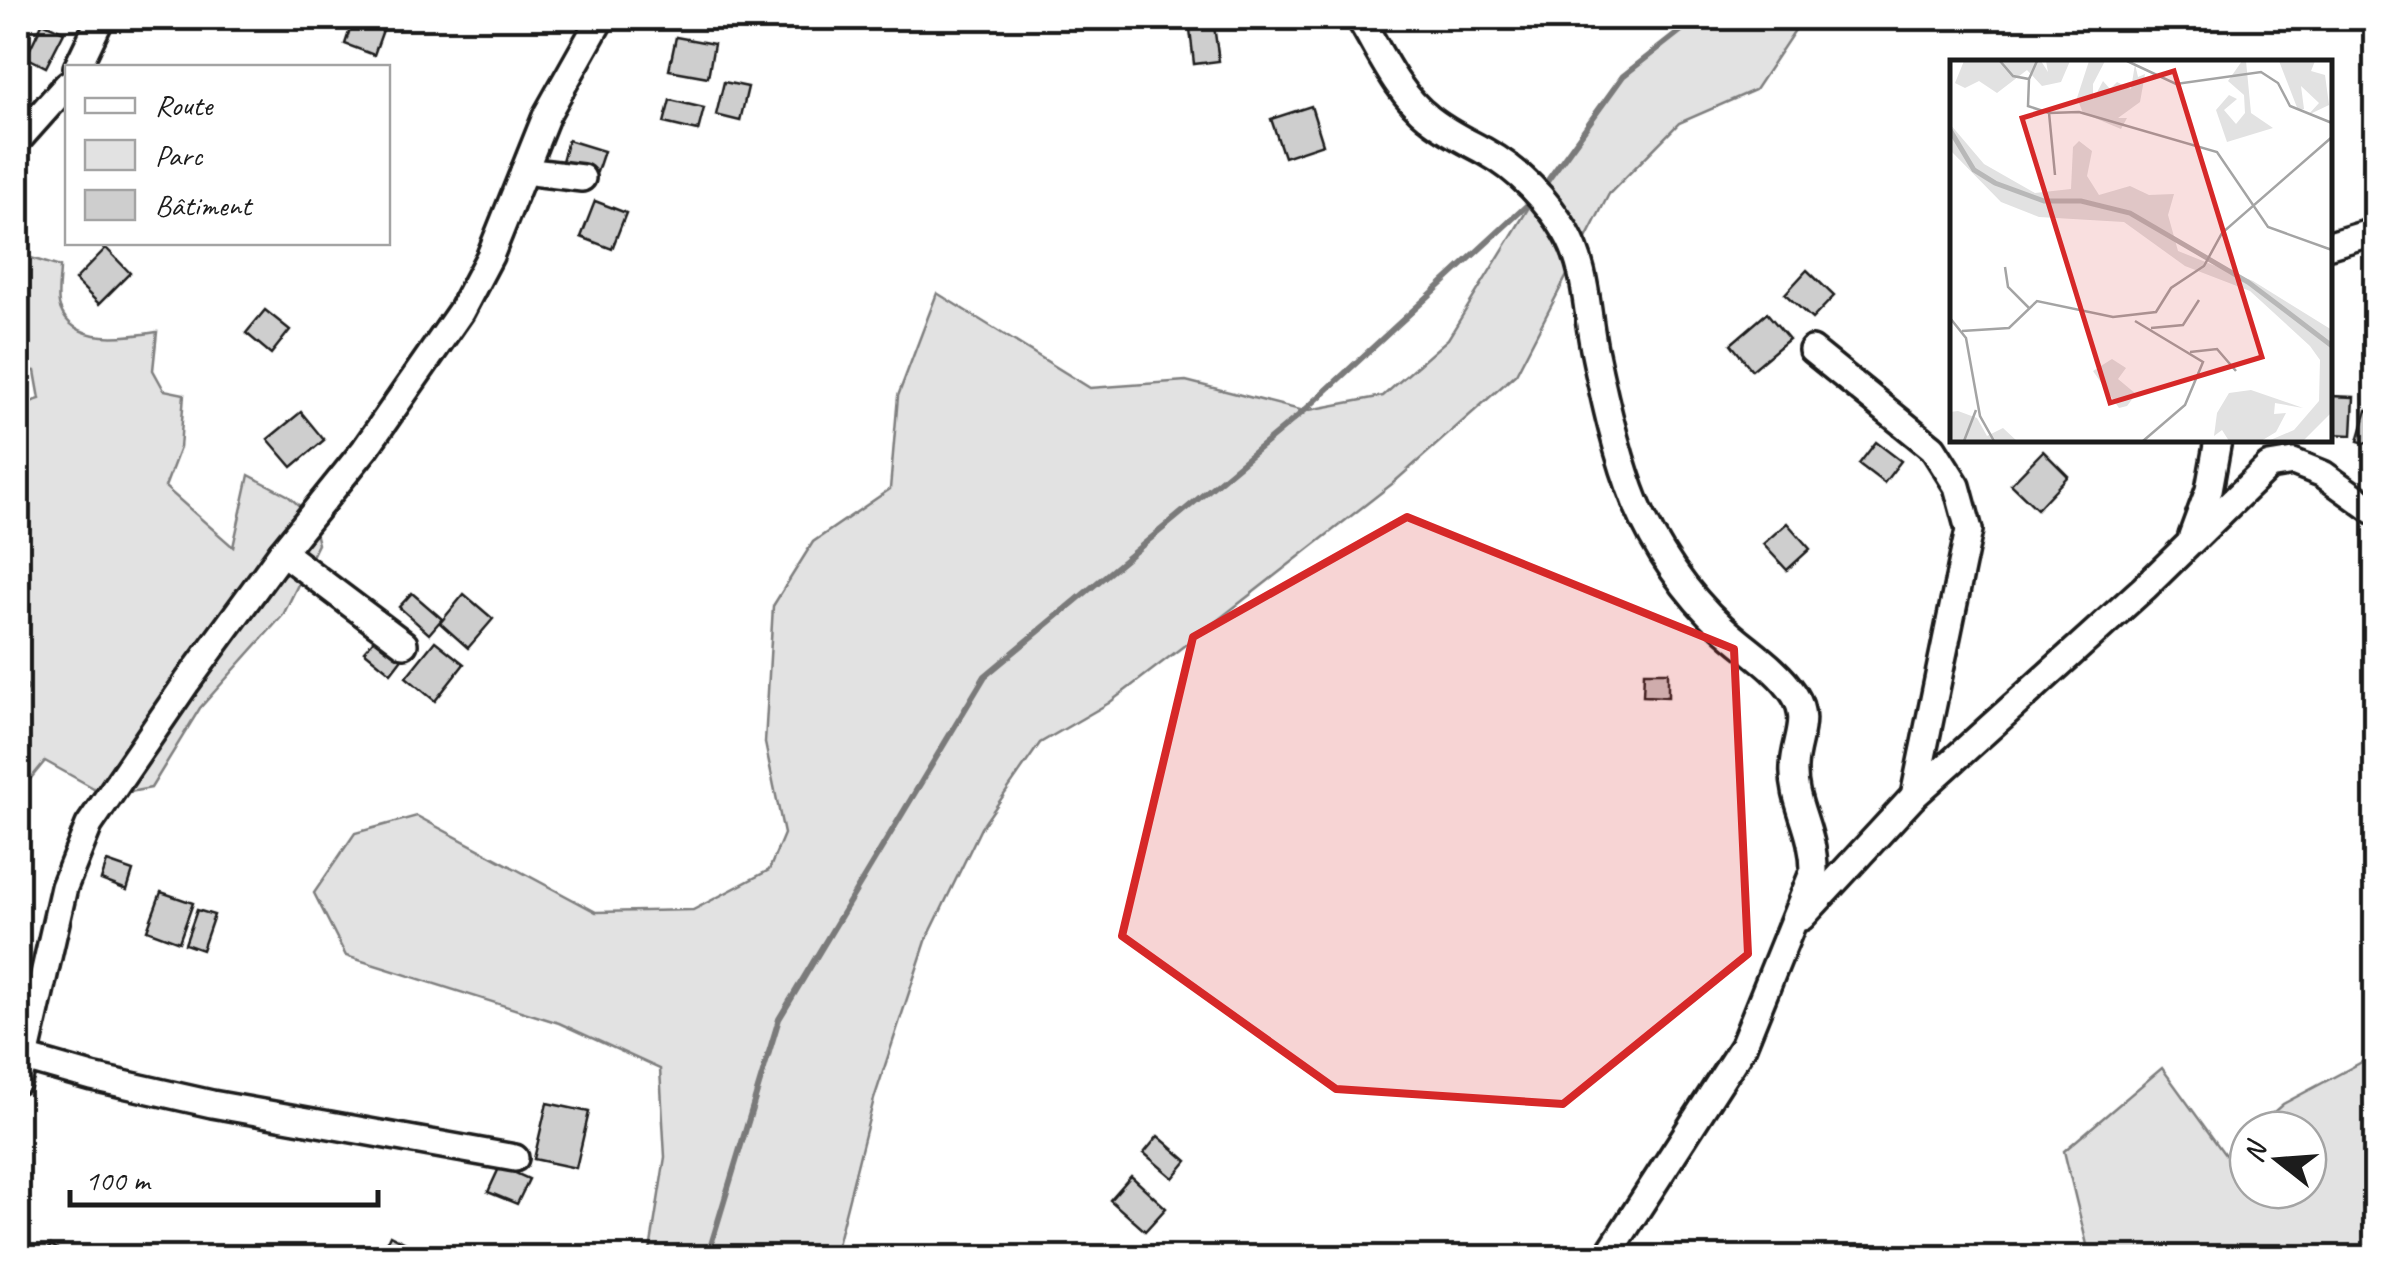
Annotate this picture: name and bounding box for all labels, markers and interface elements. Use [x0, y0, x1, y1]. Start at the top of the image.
inset map [1950, 60, 2333, 442]
legend [65, 65, 390, 245]
text: Route [155, 86, 214, 124]
text: Parc [155, 136, 204, 174]
text: Bâtiment [155, 186, 254, 224]
north arrow [2228, 1110, 2328, 1210]
text: N [2235, 1135, 2275, 1166]
scale bar [70, 1145, 378, 1207]
text: 100 m [85, 1161, 152, 1199]

